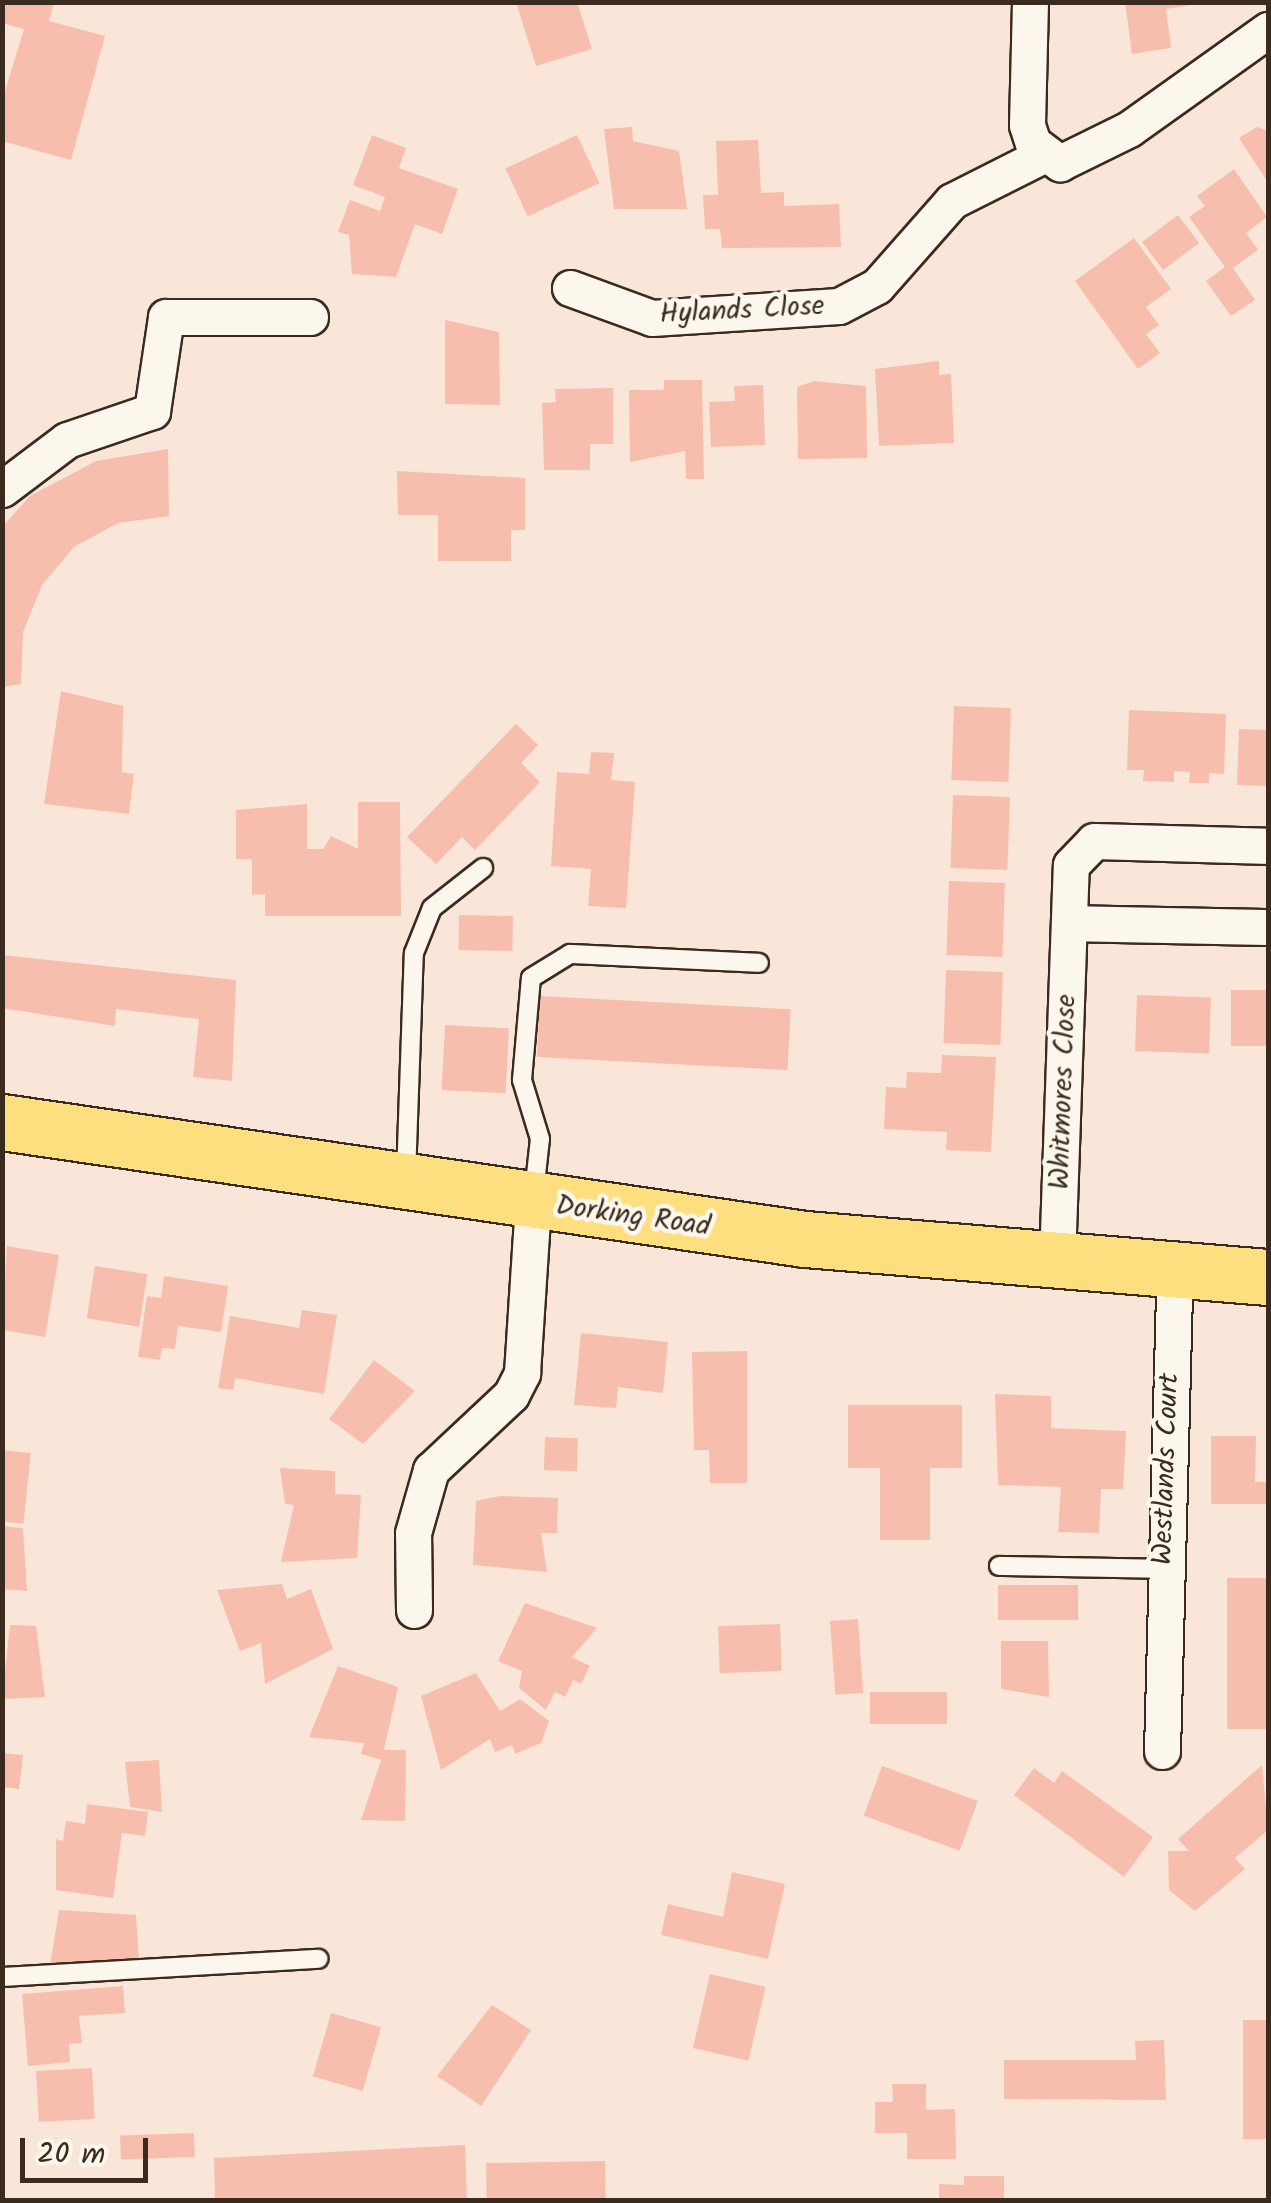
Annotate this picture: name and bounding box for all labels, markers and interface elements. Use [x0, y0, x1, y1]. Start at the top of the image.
street label: Hylands Close [659, 290, 825, 332]
street label: Whitmores Close [1044, 994, 1084, 1190]
street label: Dorking Road [554, 1190, 712, 1244]
street label: Westlands Court [1147, 1372, 1187, 1566]
scale bar [25, 2118, 152, 2180]
text: 20 m [37, 2131, 105, 2179]

